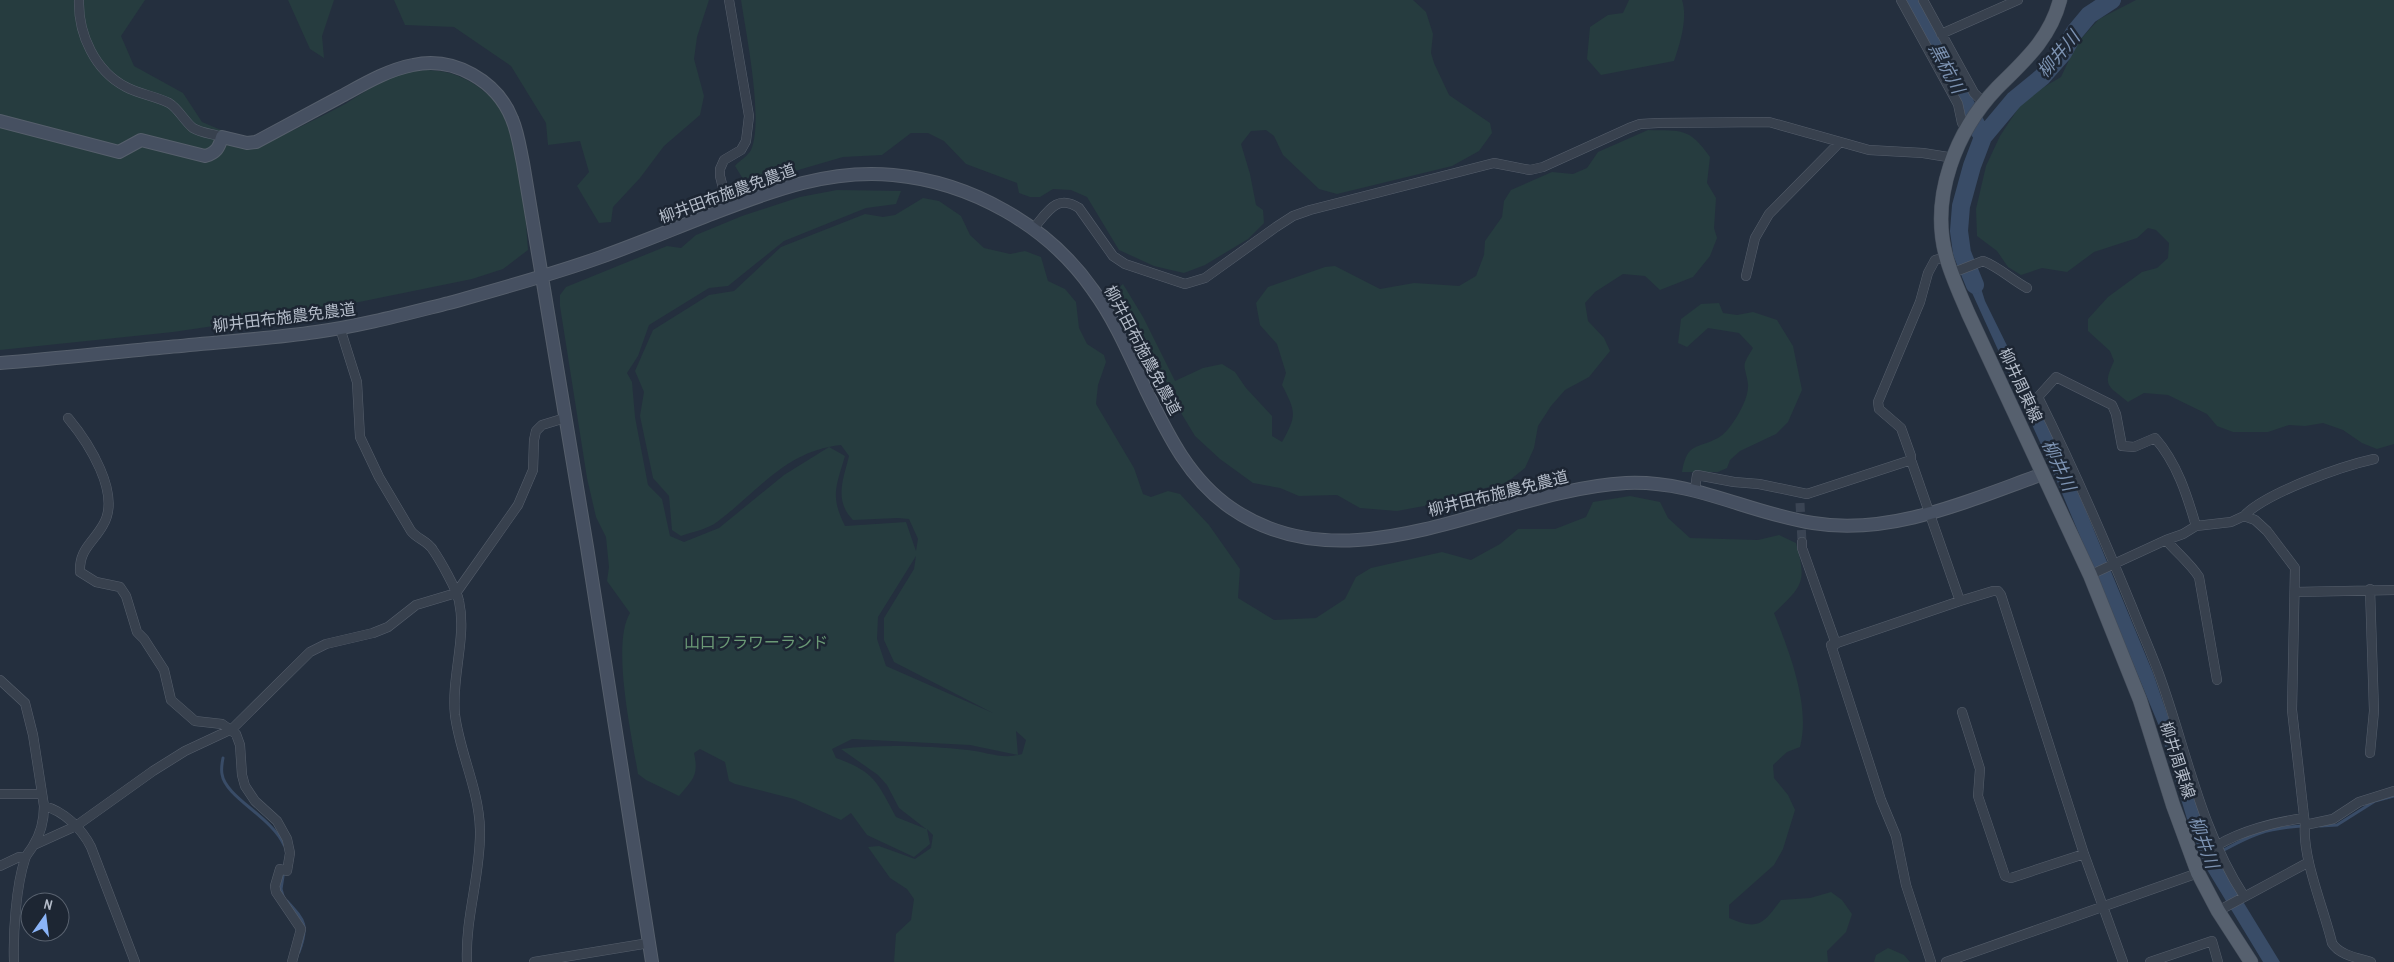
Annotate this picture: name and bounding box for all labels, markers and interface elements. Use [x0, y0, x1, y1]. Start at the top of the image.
water label: 柳井川 [2031, 24, 2086, 83]
water label: 黒杭川 [1923, 38, 1972, 99]
street label: 柳井田布施農免農道 [656, 158, 798, 228]
street label: 柳井田布施農免農道 [1099, 281, 1187, 419]
street label: 柳井田布施農免農道 [211, 297, 357, 337]
street label: 柳井周東線 [1994, 344, 2048, 426]
water label: 柳井川 [2036, 435, 2083, 497]
street label: 柳井田布施農免農道 [1425, 465, 1571, 521]
park label: 山口フラワーランド [684, 631, 828, 653]
street label: 柳井周東線 [2155, 719, 2201, 801]
water label: 柳井川 [2183, 812, 2226, 874]
north arrow [20, 892, 70, 942]
text: N [42, 895, 54, 914]

